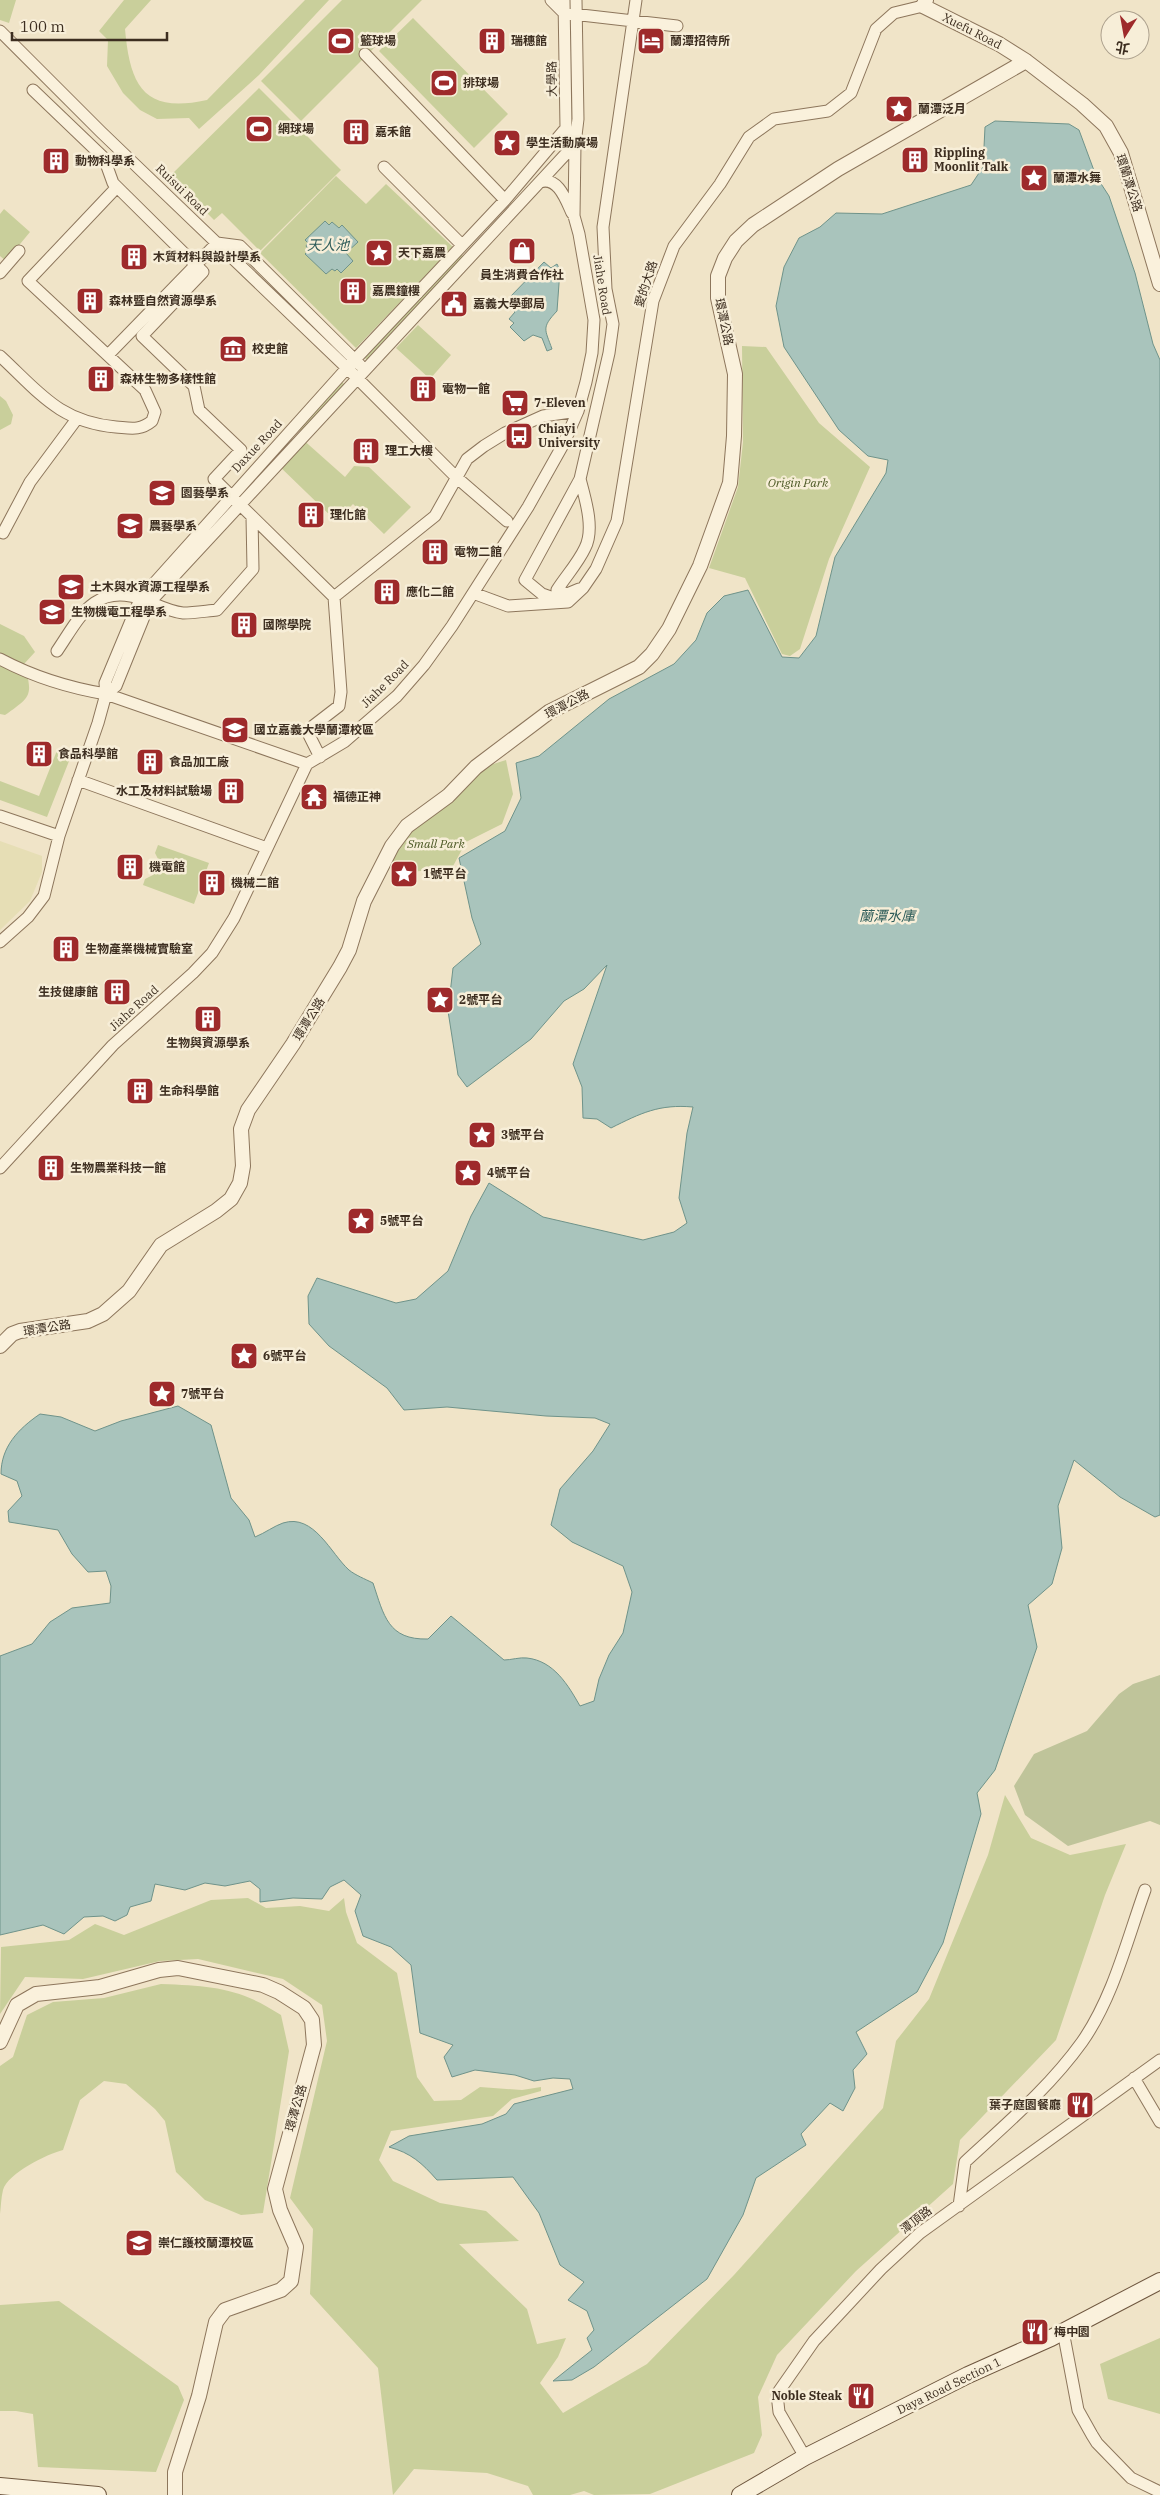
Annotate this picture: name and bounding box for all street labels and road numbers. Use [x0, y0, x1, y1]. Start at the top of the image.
street label: Xuefu Road [940, 9, 1004, 52]
street label: 大學路 [544, 61, 559, 97]
street label: 環蘭潭公路 [1113, 152, 1146, 214]
street label: Ruisui Road [153, 161, 212, 219]
street label: Jiahe Road [590, 254, 615, 316]
street label: 愛的大路 [631, 259, 660, 309]
street label: 環潭公路 [712, 297, 737, 347]
street label: Daxue Road [228, 416, 285, 475]
street label: Jiahe Road [358, 657, 412, 711]
street label: 環潭公路 [542, 686, 591, 721]
street label: Jiahe Road [106, 982, 161, 1034]
street label: 環潭公路 [289, 994, 328, 1043]
street label: 環潭公路 [22, 1316, 72, 1339]
street label: 環潭公路 [282, 2083, 309, 2133]
street label: 潭頂路 [897, 2203, 934, 2237]
street label: Daya Road Section 1 [894, 2354, 1003, 2417]

